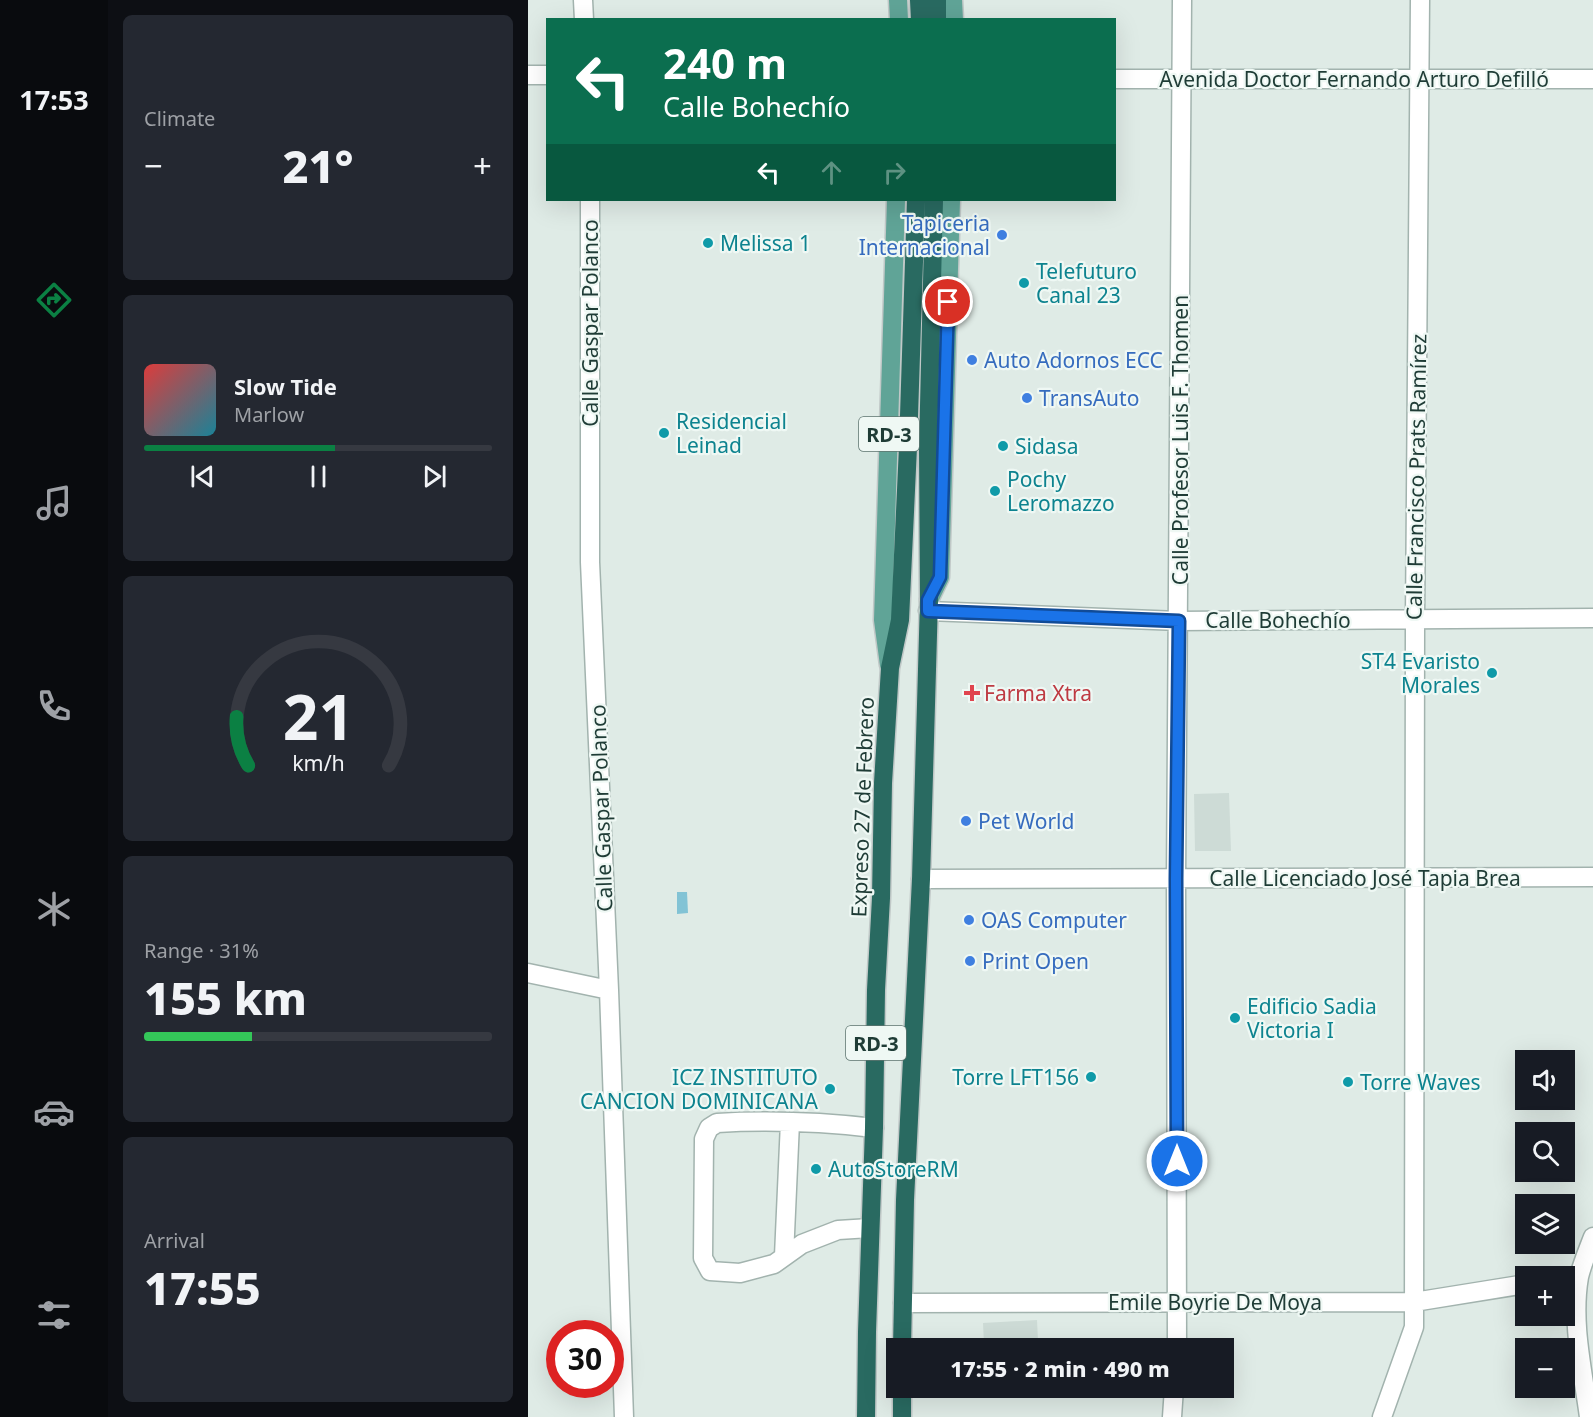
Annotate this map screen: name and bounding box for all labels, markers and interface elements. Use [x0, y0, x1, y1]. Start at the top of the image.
text: 240 m [663, 34, 787, 91]
icon: left [564, 42, 642, 120]
street label: Avenida Doctor Fernando Arturo Defilló [1159, 65, 1549, 93]
text: 17:53 [19, 81, 89, 118]
text: Calle Bohechío [663, 88, 850, 125]
text: Climate [144, 105, 215, 132]
text: 21° [282, 135, 354, 196]
text: − [144, 143, 163, 188]
text: + [473, 143, 492, 188]
icon: left [752, 156, 785, 189]
icon: ahead [815, 156, 848, 189]
icon: right [878, 156, 911, 189]
place label: Tapiceria Internacional [859, 209, 990, 261]
street label: Calle Gaspar Polanco [576, 219, 604, 427]
marker: Tapiceria Internacional [995, 228, 1009, 242]
place label: Melissa 1 [720, 229, 811, 257]
marker: Melissa 1 [701, 236, 715, 250]
place label: Telefuturo Canal 23 [1036, 257, 1137, 309]
pin [922, 276, 973, 327]
marker: Telefuturo Canal 23 [1017, 276, 1031, 290]
icon: directions [33, 279, 75, 321]
icon: arrive [931, 285, 964, 318]
street label: Calle Profesor Luis F. Thomen [1166, 295, 1194, 585]
street label: Calle Francisco Prats Ramírez [1400, 333, 1432, 620]
place label: Auto Adornos ECC [984, 346, 1163, 374]
marker: Auto Adornos ECC [965, 353, 979, 367]
text: Slow Tide [234, 371, 337, 401]
place label: TransAuto [1039, 384, 1139, 412]
marker: TransAuto [1020, 391, 1034, 405]
text: Marlow [234, 401, 304, 428]
place label: Residencial Leinad [676, 407, 787, 459]
road number: RD-3 [859, 417, 919, 451]
marker: Residencial Leinad [657, 426, 671, 440]
place label: Sidasa [1015, 432, 1078, 460]
marker: Sidasa [996, 439, 1010, 453]
icon: previous [186, 460, 219, 493]
icon: pause [302, 460, 335, 493]
icon: next [418, 460, 451, 493]
place label: Pochy Leromazzo [1007, 465, 1115, 517]
icon: music [33, 482, 75, 524]
marker: Pochy Leromazzo [988, 484, 1002, 498]
street label: Calle Bohechío [1205, 606, 1351, 634]
place label: ST4 Evaristo Morales [1361, 647, 1480, 699]
marker: ST4 Evaristo Morales [1485, 666, 1499, 680]
text: 21 [282, 673, 354, 758]
place label: Farma Xtra [984, 679, 1092, 707]
icon: phone [33, 685, 75, 727]
marker: Farma Xtra [965, 686, 979, 700]
street label: Expreso 27 de Febrero [844, 696, 880, 918]
street label: Calle Gaspar Polanco [583, 704, 619, 912]
text: km/h [292, 748, 344, 777]
place label: Pet World [978, 807, 1074, 835]
marker: Pet World [959, 814, 973, 828]
street label: Calle Licenciado José Tapia Brea [1209, 864, 1521, 892]
icon: climate [33, 888, 75, 930]
place label: OAS Computer [981, 906, 1127, 934]
marker: OAS Computer [962, 913, 976, 927]
text: Range · 31% [144, 937, 259, 964]
place label: Print Open [982, 947, 1089, 975]
marker: Print Open [963, 954, 977, 968]
text: 155 km [144, 967, 307, 1028]
place label: Edificio Sadia Victoria I [1247, 992, 1377, 1044]
marker: Edificio Sadia Victoria I [1228, 1011, 1242, 1025]
road number: RD-3 [846, 1026, 906, 1060]
map controls [1515, 1050, 1575, 1398]
button: sound [1515, 1050, 1575, 1110]
place label: ICZ INSTITUTO CANCION DOMINICANA [580, 1063, 819, 1115]
place label: Torre LFT156 [952, 1063, 1079, 1091]
place label: Torre Waves [1360, 1068, 1481, 1096]
marker: Torre LFT156 [1084, 1070, 1098, 1084]
marker: Torre Waves [1341, 1075, 1355, 1089]
marker: ICZ INSTITUTO CANCION DOMINICANA [823, 1082, 837, 1096]
icon: car [33, 1091, 75, 1133]
button: search [1515, 1122, 1575, 1182]
position arrow [1145, 1129, 1209, 1193]
place label: AutoStoreRM [828, 1155, 959, 1183]
marker: AutoStoreRM [809, 1162, 823, 1176]
button: layers [1515, 1194, 1575, 1254]
text: Arrival [144, 1227, 205, 1254]
text: 17:55 [144, 1257, 261, 1318]
button: + [1515, 1266, 1575, 1326]
street label: Emile Boyrie De Moya [1108, 1288, 1322, 1316]
icon: filters [33, 1294, 75, 1336]
speed limit sign: 30 [546, 1320, 624, 1398]
button: − [1515, 1338, 1575, 1398]
text: 17:55 · 2 min · 490 m [950, 1353, 1170, 1383]

